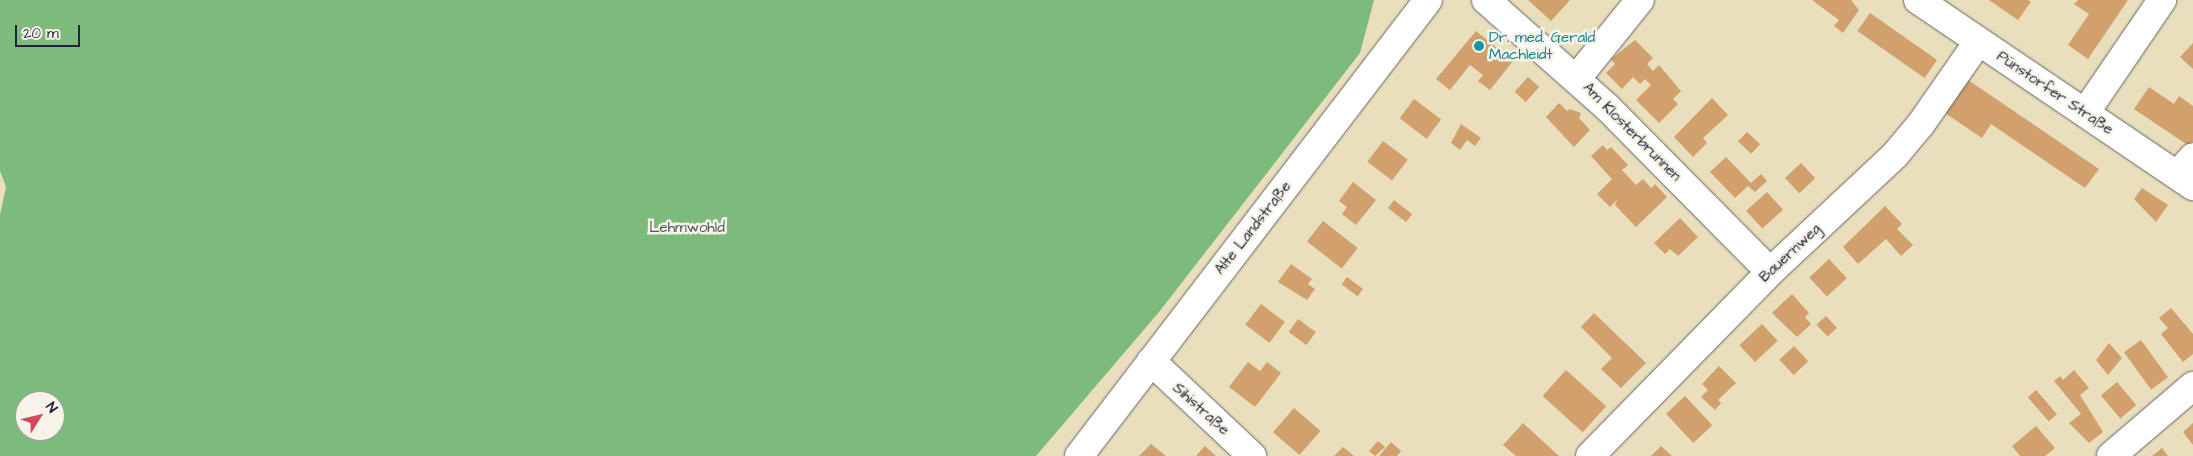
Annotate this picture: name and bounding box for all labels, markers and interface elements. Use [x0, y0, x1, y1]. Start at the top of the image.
scale bar [18, 15, 82, 47]
text: 20 m [23, 23, 59, 44]
place label: Dr. med. Gerald Machleidt [1489, 28, 1595, 63]
marker: Dr. med. Gerald Machleidt [1473, 40, 1485, 52]
street label: Pünstorfer Straße [1993, 47, 2117, 139]
street label: Am Klosterbrunnen [1579, 79, 1685, 185]
street label: Alte Landstraße [1211, 178, 1295, 278]
park label: Lehmwohld [649, 219, 725, 237]
street label: Bauernweg [1755, 220, 1825, 286]
street label: Sihistraße [1169, 379, 1233, 439]
north arrow [15, 391, 65, 441]
text: N [41, 398, 62, 417]

